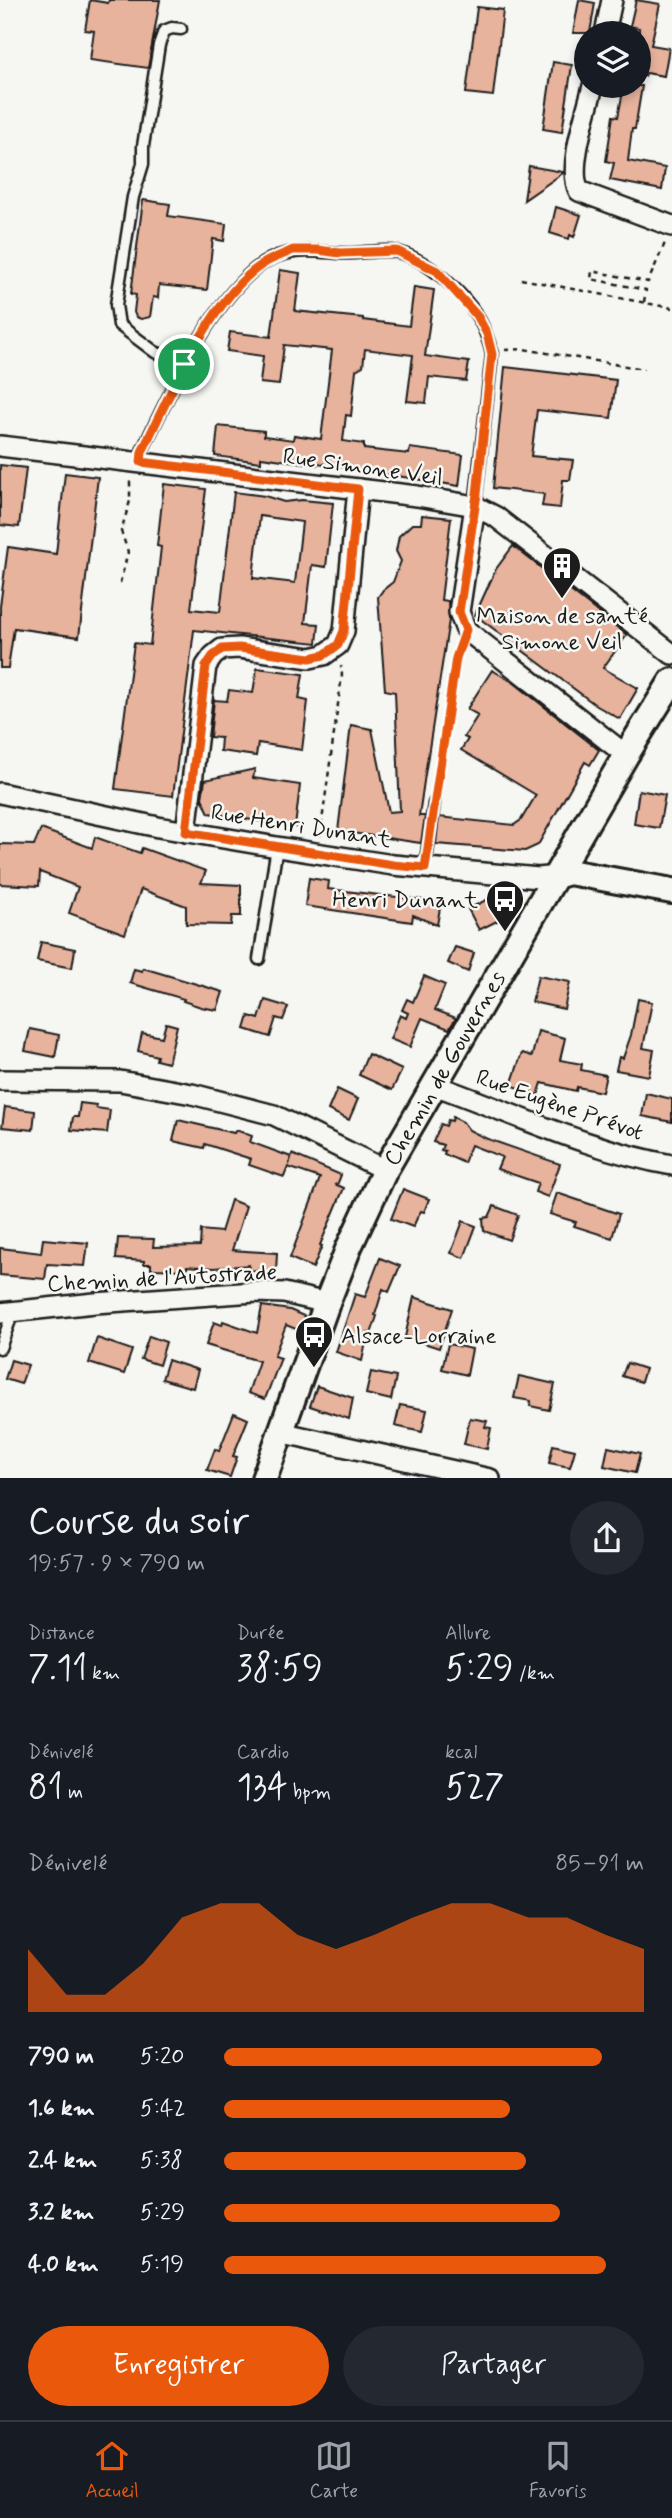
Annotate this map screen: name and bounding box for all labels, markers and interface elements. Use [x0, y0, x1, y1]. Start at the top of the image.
map controls [574, 21, 651, 98]
button: layers [574, 21, 651, 98]
pin [154, 334, 214, 394]
icon: arrive [165, 345, 203, 383]
street label: Rue Simone Veil [281, 442, 445, 494]
building icon: Maison de santé Simone Veil [541, 545, 583, 600]
place label: Maison de santé Simone Veil [476, 602, 648, 658]
street label: Rue Henri Dunant [208, 798, 393, 856]
bus stop icon: Henri Dunant [484, 878, 526, 933]
place label: Henri Dunant [332, 886, 478, 916]
street label: Chemin de Gouvernes [378, 966, 514, 1172]
street label: Rue Eugène Prévot [472, 1063, 647, 1149]
street label: Chemin de l'Autostrade [46, 1258, 278, 1300]
bus stop icon: Alsace-Lorraine [293, 1314, 335, 1369]
place label: Alsace-Lorraine [341, 1322, 496, 1352]
text: Course du soir [28, 1498, 249, 1547]
button: share [570, 1501, 644, 1575]
text: 19:57 · 9 × 790 m [28, 1549, 205, 1579]
text: Distance [28, 1621, 95, 1646]
text: Durée [237, 1621, 285, 1646]
text: Allure [445, 1621, 491, 1646]
text: 7.11 [28, 1646, 87, 1692]
text: 38:59 [237, 1646, 323, 1692]
text: 5:29 [445, 1646, 514, 1692]
text: km [87, 1661, 120, 1686]
text: /km [514, 1661, 555, 1686]
text: Dénivelé [28, 1740, 94, 1765]
text: Cardio [237, 1740, 289, 1765]
text: kcal [445, 1740, 477, 1765]
text: 81 [28, 1765, 63, 1811]
text: 134 [237, 1765, 288, 1811]
text: 527 [445, 1765, 504, 1811]
text: m [63, 1780, 83, 1805]
text: bpm [288, 1780, 331, 1805]
text: Dénivelé [28, 1849, 107, 1879]
text: 85–91 m [555, 1849, 644, 1879]
text: 790 m [28, 2042, 94, 2072]
text: 5:20 [140, 2042, 184, 2072]
text: 1.6 km [28, 2094, 95, 2124]
text: 5:42 [140, 2094, 185, 2124]
text: 2.4 km [28, 2146, 97, 2176]
text: 5:38 [140, 2146, 183, 2176]
text: 3.2 km [28, 2198, 94, 2228]
text: 5:29 [140, 2198, 185, 2228]
text: 4.0 km [28, 2250, 99, 2280]
text: 5:19 [140, 2250, 184, 2280]
button: Enregistrer [28, 2326, 329, 2406]
button: Partager [343, 2326, 644, 2406]
tab: Accueil [85, 2437, 139, 2504]
tab: Carte [310, 2437, 358, 2504]
tab: Favoris [529, 2437, 587, 2504]

